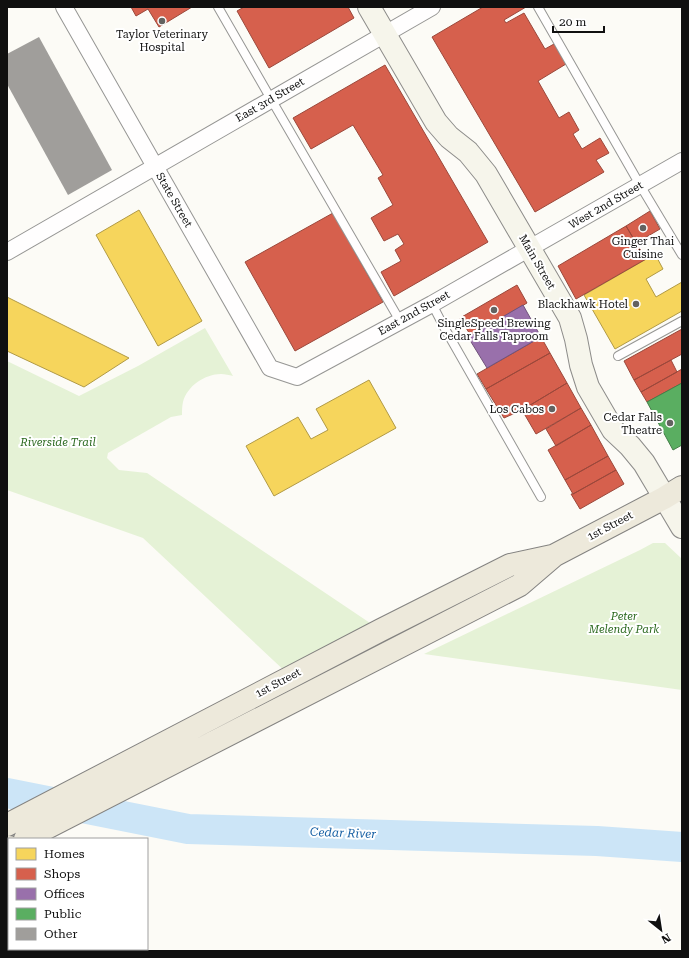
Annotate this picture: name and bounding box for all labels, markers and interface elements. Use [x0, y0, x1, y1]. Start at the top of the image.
scale bar [553, 8, 604, 34]
text: 20 m [559, 15, 586, 29]
marker: Taylor Veterinary Hospital [157, 16, 167, 26]
place label: Taylor Veterinary Hospital [116, 28, 208, 54]
street label: East 3rd Street [233, 75, 307, 125]
street label: State Street [153, 170, 195, 230]
street label: West 2nd Street [567, 178, 645, 232]
marker: Ginger Thai Cuisine [638, 223, 648, 233]
street label: Main Street [516, 232, 558, 292]
place label: Ginger Thai Cuisine [612, 235, 675, 261]
street label: East 2nd Street [376, 288, 452, 338]
place label: Blackhawk Hotel [538, 298, 629, 311]
marker: Blackhawk Hotel [631, 299, 641, 309]
marker: SingleSpeed Brewing Cedar Falls Taproom [489, 305, 499, 315]
place label: SingleSpeed Brewing Cedar Falls Taproom [438, 317, 551, 343]
place label: Los Cabos [489, 403, 544, 416]
marker: Los Cabos [547, 404, 557, 414]
place label: Cedar Falls Theatre [604, 411, 662, 437]
marker: Cedar Falls Theatre [665, 418, 675, 428]
park label: Riverside Trail [19, 436, 96, 449]
street label: 1st Street [585, 509, 635, 543]
park label: Peter Melendy Park [588, 610, 659, 636]
street label: 1st Street [253, 666, 303, 700]
water label: Cedar River [310, 825, 376, 841]
legend [8, 838, 148, 950]
text: Homes [44, 847, 85, 861]
text: Shops [44, 867, 80, 881]
text: Offices [44, 887, 85, 901]
text: Public [44, 907, 82, 921]
north arrow [641, 910, 681, 950]
text: Other [44, 927, 77, 941]
text: N [658, 930, 673, 946]

